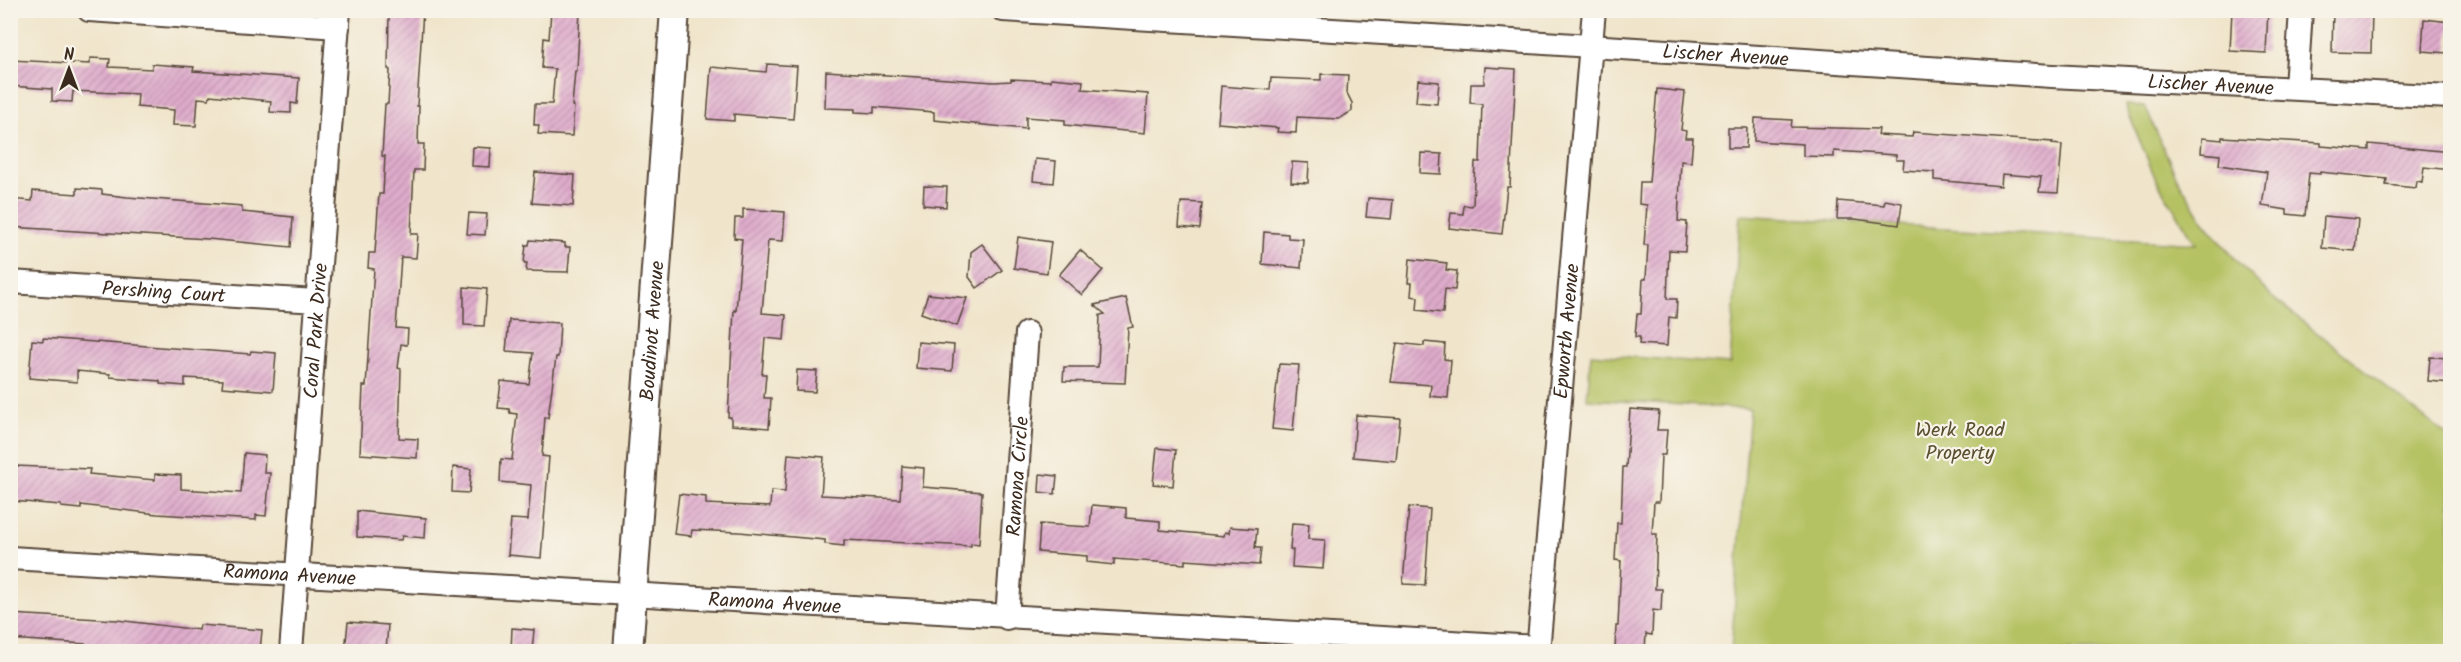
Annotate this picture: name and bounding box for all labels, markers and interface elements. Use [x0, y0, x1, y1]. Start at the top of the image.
street label: Lischer Avenue [1661, 37, 1790, 77]
north arrow [39, 39, 99, 99]
text: N [64, 43, 74, 68]
street label: Lischer Avenue [2147, 67, 2275, 106]
street label: Boudinot Avenue [632, 260, 675, 402]
street label: Coral Park Drive [296, 262, 338, 400]
street label: Epworth Avenue [1546, 262, 1590, 400]
street label: Pershing Court [101, 274, 227, 313]
street label: Ramona Circle [999, 415, 1039, 538]
park label: Werk Road Property [1916, 415, 2005, 470]
street label: Ramona Avenue [222, 556, 357, 596]
street label: Ramona Avenue [707, 585, 842, 624]

